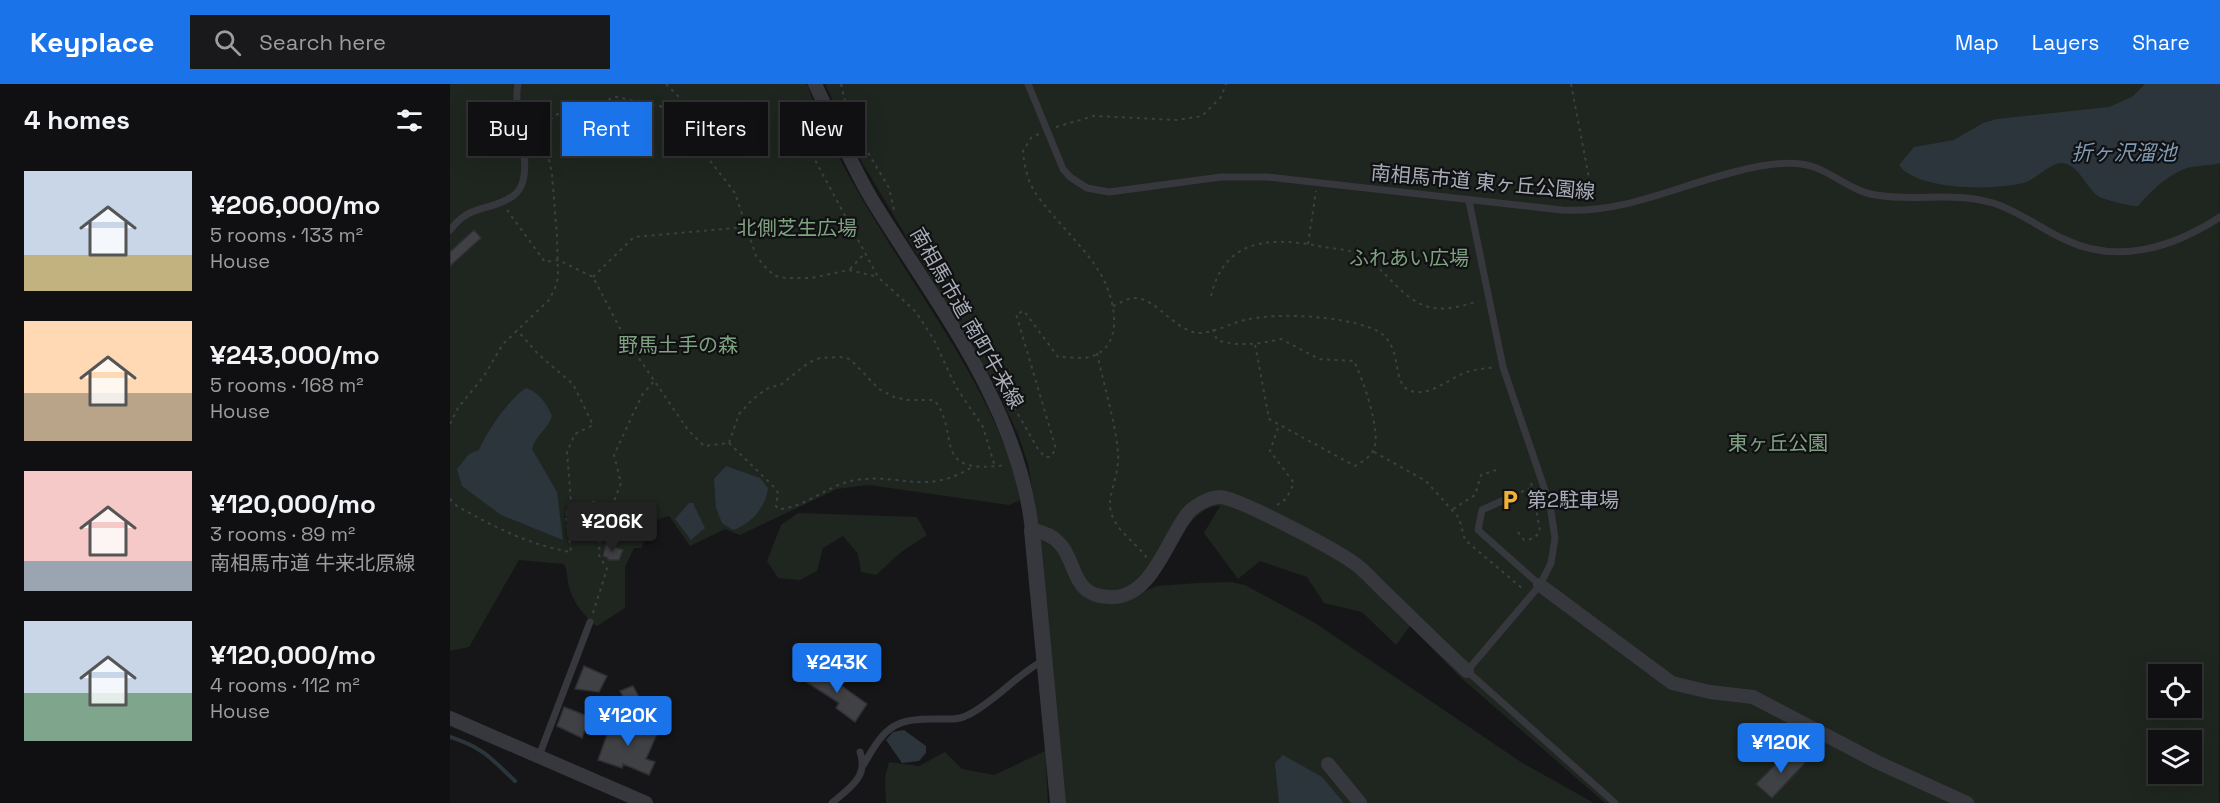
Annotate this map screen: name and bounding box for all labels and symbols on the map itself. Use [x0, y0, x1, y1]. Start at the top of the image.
water label: 折ヶ沢溜池 [2072, 139, 2178, 166]
street label: 南相馬市道 東ヶ丘公園線 [1370, 159, 1596, 205]
park label: 北側芝生広場 [737, 215, 857, 241]
street label: 南相馬市道 南町牛来線 [904, 223, 1030, 413]
park label: ふれあい広場 [1349, 245, 1469, 271]
park label: 野馬土手の森 [618, 332, 738, 358]
park label: 東ヶ丘公園 [1728, 430, 1828, 456]
place label: 第2駐車場 [1527, 487, 1619, 513]
parking icon: 第2駐車場 [1498, 488, 1522, 512]
pin: ¥206K [570, 502, 654, 553]
pin: ¥243K [795, 643, 879, 694]
pin: ¥120K [586, 696, 670, 747]
pin: ¥120K [1739, 723, 1823, 774]

